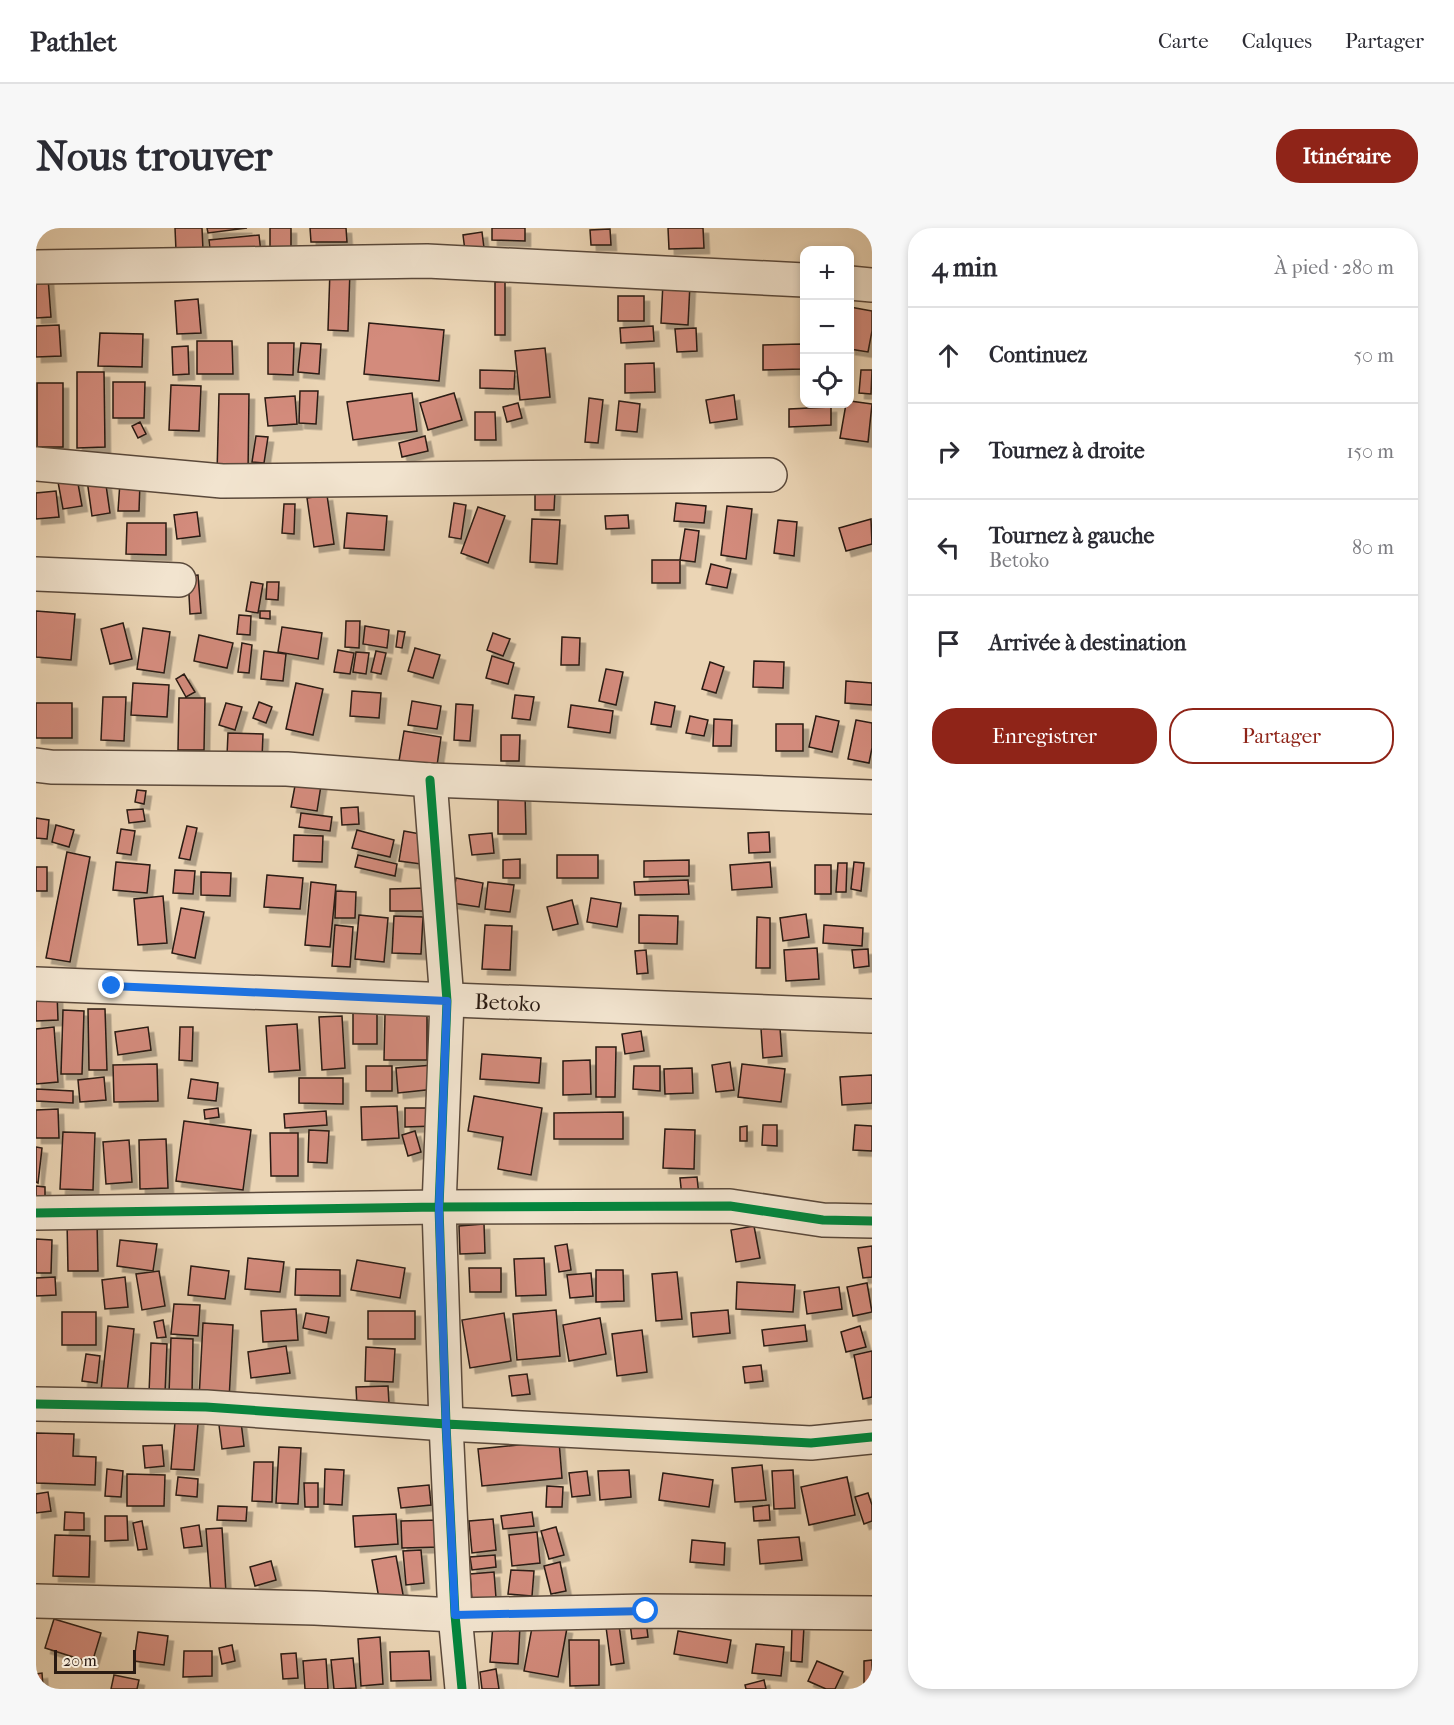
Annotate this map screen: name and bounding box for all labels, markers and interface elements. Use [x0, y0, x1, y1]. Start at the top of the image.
text: Pathlet [30, 25, 117, 58]
text: Carte [1158, 29, 1209, 53]
text: Calques [1242, 29, 1312, 53]
text: Partager [1345, 29, 1424, 53]
button: Itinéraire [1276, 129, 1418, 183]
text: Nous trouver [36, 132, 272, 181]
map controls [800, 246, 854, 408]
button: + [800, 246, 854, 300]
text: 4 min [932, 252, 997, 283]
text: À pied · 280 m [1275, 256, 1394, 279]
button: − [800, 300, 854, 354]
icon: ahead [932, 339, 965, 372]
text: Continuez [989, 342, 1087, 368]
text: 50 m [1353, 344, 1394, 367]
button: locate [800, 354, 854, 408]
icon: right [932, 435, 965, 468]
text: Tournez à droite [989, 438, 1145, 464]
text: 150 m [1346, 440, 1394, 463]
text: Tournez à gauche [989, 523, 1154, 549]
icon: left [932, 531, 965, 564]
text: 80 m [1352, 536, 1394, 559]
text: Betoko [989, 549, 1049, 572]
icon: arrive [932, 627, 965, 660]
text: Arrivée à destination [989, 630, 1186, 656]
button: Enregistrer [932, 708, 1157, 764]
button: Partager [1169, 708, 1394, 764]
route end [98, 972, 124, 998]
street label: Betoko [474, 989, 541, 1017]
route start [632, 1597, 658, 1623]
scale bar [54, 1647, 136, 1674]
text: 20 m [63, 1651, 97, 1670]

